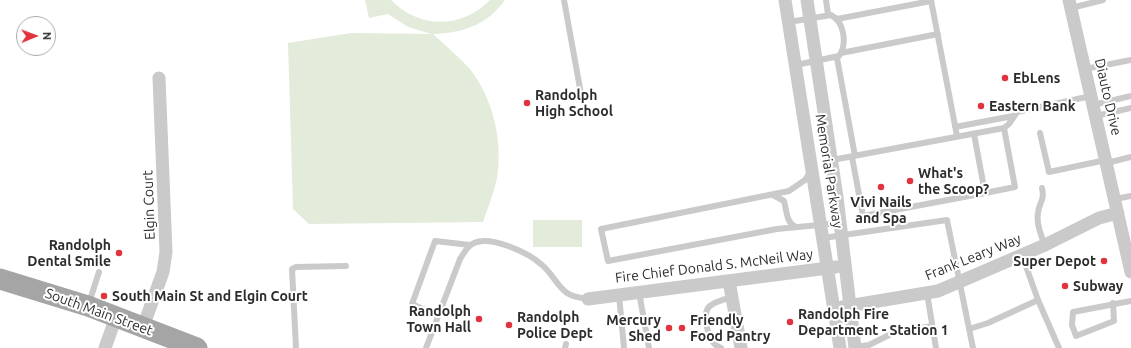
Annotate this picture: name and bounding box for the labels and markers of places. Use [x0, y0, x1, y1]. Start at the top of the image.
place label: EbLens [1013, 70, 1060, 86]
marker: EbLens [1000, 73, 1010, 83]
place label: Randolph High School [535, 87, 613, 120]
marker: Randolph High School [522, 98, 532, 108]
place label: Eastern Bank [989, 98, 1075, 114]
marker: Eastern Bank [976, 101, 986, 111]
place label: What's the Scoop? [918, 165, 989, 198]
marker: What's the Scoop? [905, 176, 915, 186]
marker: Vivi Nails and Spa [876, 182, 886, 192]
place label: Vivi Nails and Spa [850, 194, 912, 226]
place label: Randolph Dental Smile [27, 237, 111, 270]
marker: Randolph Dental Smile [114, 248, 124, 258]
place label: Super Depot [1013, 253, 1096, 269]
marker: Super Depot [1099, 256, 1109, 266]
place label: Subway [1073, 278, 1123, 294]
marker: Subway [1060, 281, 1070, 291]
place label: South Main St and Elgin Court [112, 288, 308, 304]
marker: South Main St and Elgin Court [99, 291, 109, 301]
place label: Randolph Town Hall [407, 303, 471, 336]
place label: Randolph Fire Department - Station 1 [798, 306, 949, 338]
place label: Randolph Police Dept [517, 309, 593, 342]
place label: Mercury Shed [606, 312, 661, 344]
place label: Friendly Food Pantry [690, 312, 770, 344]
marker: Randolph Town Hall [474, 314, 484, 324]
marker: Randolph Fire Department - Station 1 [785, 317, 795, 327]
marker: Randolph Police Dept [504, 320, 514, 330]
marker: Mercury Shed [664, 323, 674, 333]
marker: Friendly Food Pantry [677, 323, 687, 333]

